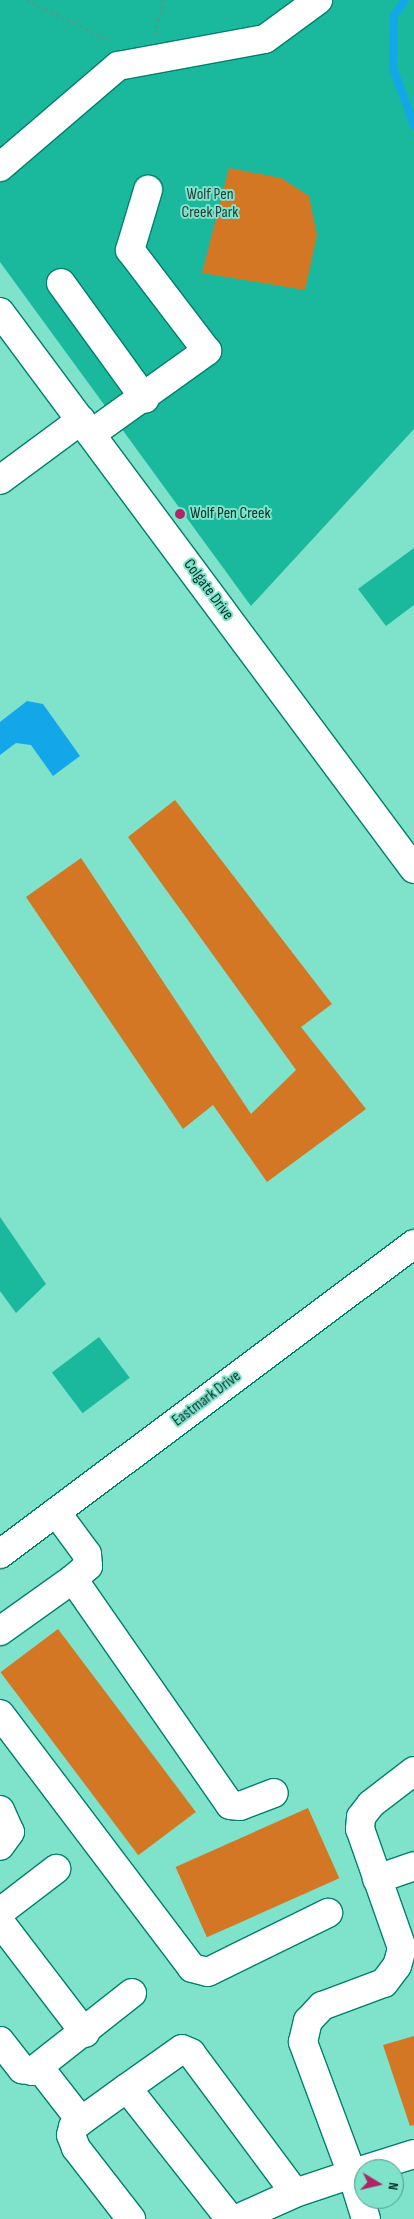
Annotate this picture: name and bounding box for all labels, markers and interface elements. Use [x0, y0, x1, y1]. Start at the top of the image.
park label: Wolf Pen Creek Park [182, 185, 238, 223]
place label: Wolf Pen Creek [190, 504, 271, 524]
marker: Wolf Pen Creek [174, 508, 186, 520]
street label: Colgate Drive [179, 556, 237, 624]
street label: Eastmark Drive [169, 1367, 245, 1431]
north arrow [354, 2159, 404, 2209]
text: N [384, 2181, 402, 2191]

